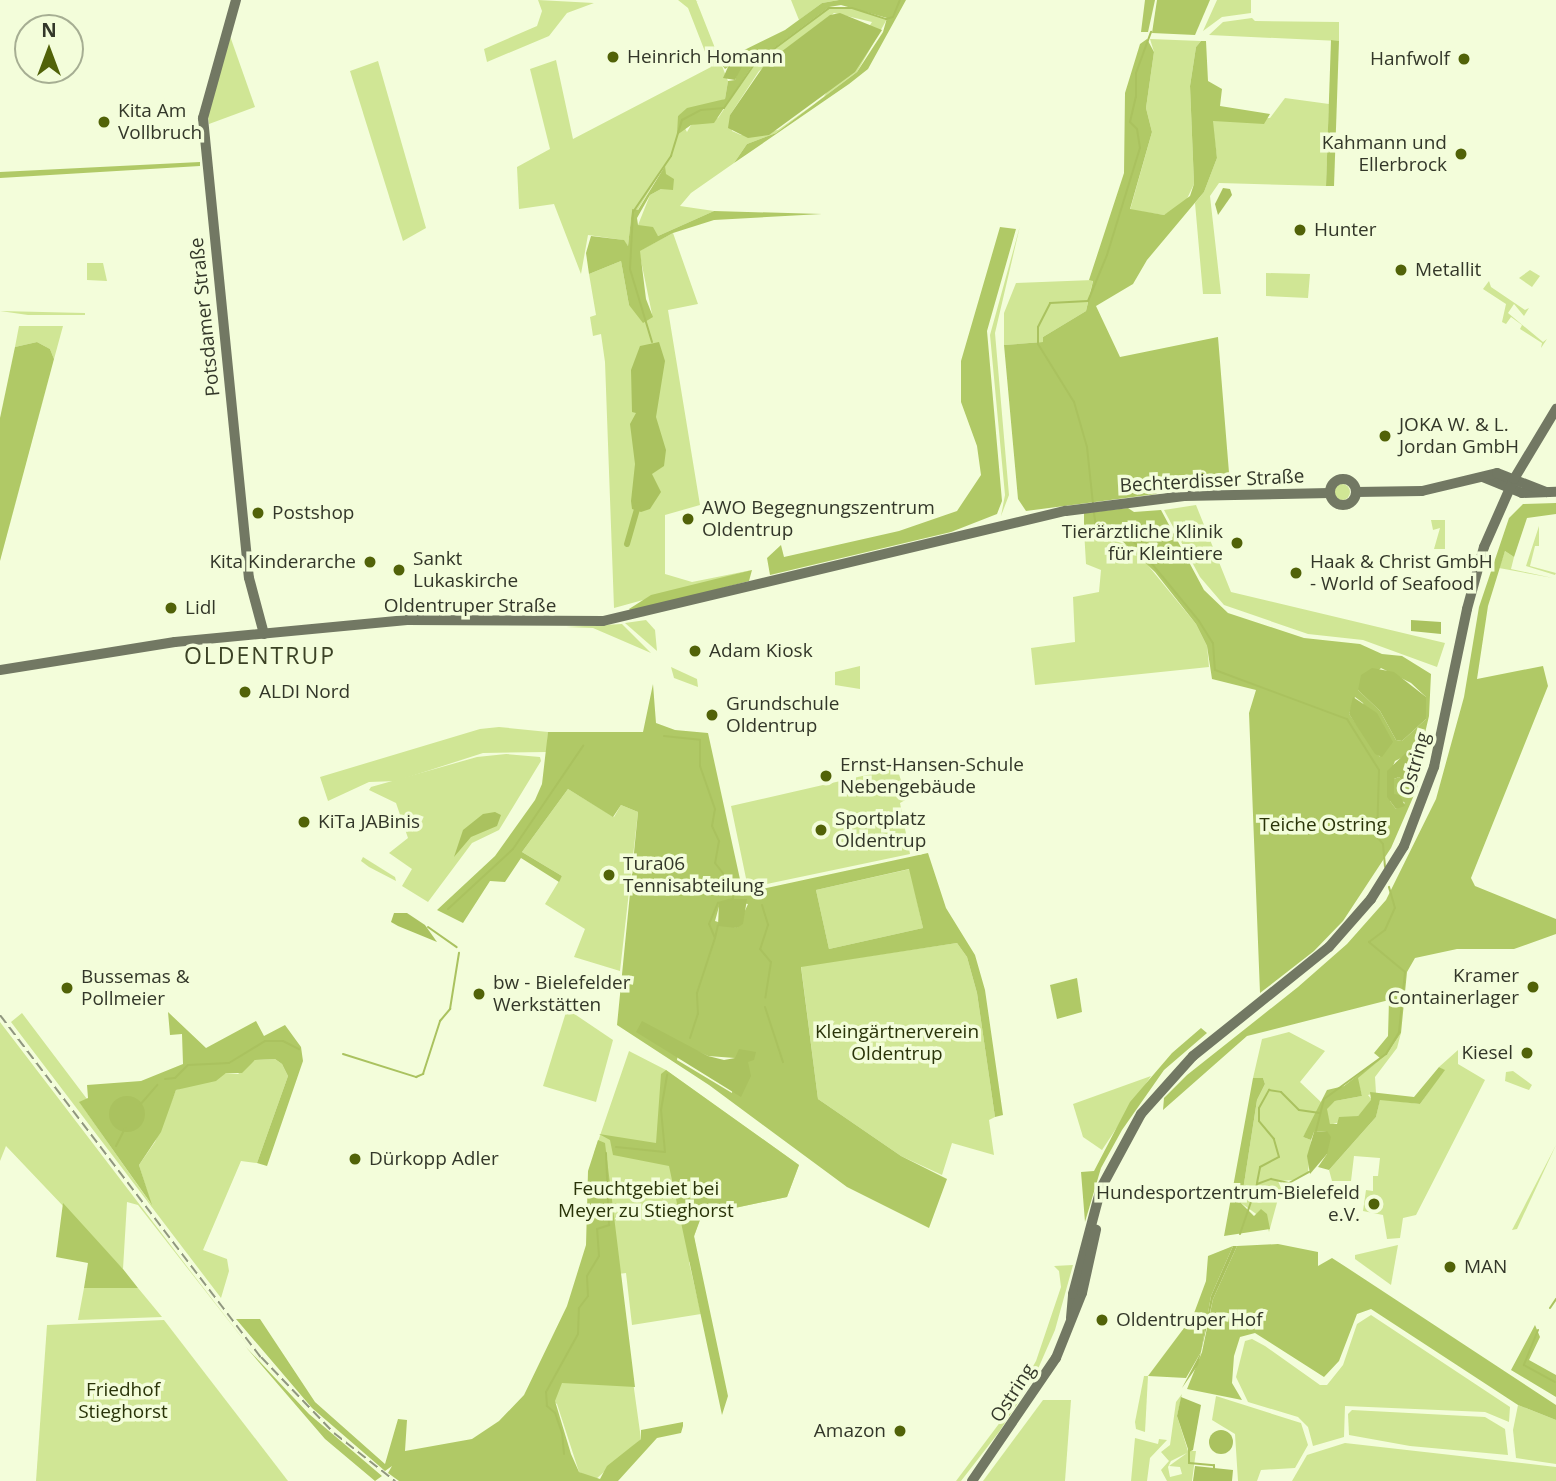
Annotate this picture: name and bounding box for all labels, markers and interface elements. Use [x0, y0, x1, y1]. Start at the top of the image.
north arrow [14, 14, 84, 84]
text: N [41, 17, 57, 43]
place label: Heinrich Homann [627, 46, 783, 68]
place label: Hanfwolf [1370, 48, 1450, 70]
marker: Heinrich Homann [605, 49, 621, 65]
marker: Hanfwolf [1456, 51, 1472, 67]
place label: Kita Am Vollbruch [118, 100, 202, 144]
marker: Kita Am Vollbruch [96, 114, 112, 130]
place label: Kahmann und Ellerbrock [1322, 132, 1447, 176]
marker: Kahmann und Ellerbrock [1453, 146, 1469, 162]
place label: Hunter [1314, 219, 1377, 241]
marker: Hunter [1292, 222, 1308, 238]
street label: Potsdamer Straße [185, 236, 225, 398]
place label: Metallit [1415, 259, 1481, 281]
marker: Metallit [1393, 262, 1409, 278]
place label: JOKA W. & L. Jordan GmbH [1399, 414, 1519, 458]
marker: JOKA W. & L. Jordan GmbH [1377, 428, 1393, 444]
street label: Bechterdisser Straße [1119, 465, 1305, 497]
place label: AWO Begegnungszentrum Oldentrup [702, 497, 935, 541]
place label: Postshop [272, 502, 354, 524]
marker: Postshop [250, 505, 266, 521]
marker: AWO Begegnungszentrum Oldentrup [680, 511, 696, 527]
place label: Tierärztliche Klinik für Kleintiere [1062, 521, 1223, 565]
marker: Tierärztliche Klinik für Kleintiere [1229, 535, 1245, 551]
place label: Sankt Lukaskirche [413, 548, 518, 592]
place label: Kita Kinderarche [209, 551, 356, 573]
place label: Haak & Christ GmbH - World of Seafood [1310, 551, 1493, 595]
marker: Kita Kinderarche [362, 554, 378, 570]
marker: Sankt Lukaskirche [391, 562, 407, 578]
marker: Haak & Christ GmbH - World of Seafood [1288, 565, 1304, 581]
street label: Oldentruper Straße [384, 595, 556, 617]
place label: Lidl [185, 597, 216, 619]
marker: Lidl [163, 600, 179, 616]
place label: Adam Kiosk [709, 640, 813, 662]
district label: OLDENTRUP [185, 641, 335, 669]
marker: Adam Kiosk [687, 643, 703, 659]
place label: ALDI Nord [259, 681, 350, 703]
marker: ALDI Nord [237, 684, 253, 700]
place label: Grundschule Oldentrup [726, 693, 839, 737]
marker: Grundschule Oldentrup [704, 707, 720, 723]
street label: Ostring [1395, 730, 1435, 798]
place label: Ernst-Hansen-Schule Nebengebäude [840, 754, 1024, 798]
marker: Ernst-Hansen-Schule Nebengebäude [818, 768, 834, 784]
place label: Sportplatz Oldentrup [835, 808, 926, 852]
place label: KiTa JABinis [318, 811, 420, 833]
marker: KiTa JABinis [296, 814, 312, 830]
park label: Teiche Ostring [1259, 814, 1387, 836]
marker: Sportplatz Oldentrup [813, 822, 829, 838]
place label: Tura06 Tennisabteilung [623, 853, 764, 897]
marker: Tura06 Tennisabteilung [601, 867, 617, 883]
place label: Kramer Containerlager [1388, 965, 1519, 1009]
place label: Bussemas & Pollmeier [81, 966, 190, 1010]
place label: bw - Bielefelder Werkstätten [493, 972, 630, 1016]
marker: Kramer Containerlager [1525, 979, 1541, 995]
marker: Bussemas & Pollmeier [59, 980, 75, 996]
marker: bw - Bielefelder Werkstätten [471, 986, 487, 1002]
park label: Kleingärtnerverein Oldentrup [815, 1021, 979, 1065]
place label: Kiesel [1461, 1042, 1513, 1064]
marker: Kiesel [1519, 1045, 1535, 1061]
place label: Dürkopp Adler [369, 1148, 499, 1170]
marker: Dürkopp Adler [347, 1151, 363, 1167]
park label: Feuchtgebiet bei Meyer zu Stieghorst [558, 1178, 734, 1222]
place label: Hundesportzentrum-Bielefeld e.V. [1096, 1182, 1360, 1226]
marker: Hundesportzentrum-Bielefeld e.V. [1366, 1196, 1382, 1212]
place label: MAN [1464, 1256, 1507, 1278]
marker: MAN [1442, 1259, 1458, 1275]
place label: Oldentruper Hof [1116, 1309, 1263, 1331]
marker: Oldentruper Hof [1094, 1312, 1110, 1328]
street label: Ostring [986, 1359, 1040, 1427]
park label: Friedhof Stieghorst [78, 1379, 168, 1423]
place label: Amazon [814, 1420, 886, 1442]
marker: Amazon [892, 1423, 908, 1439]

